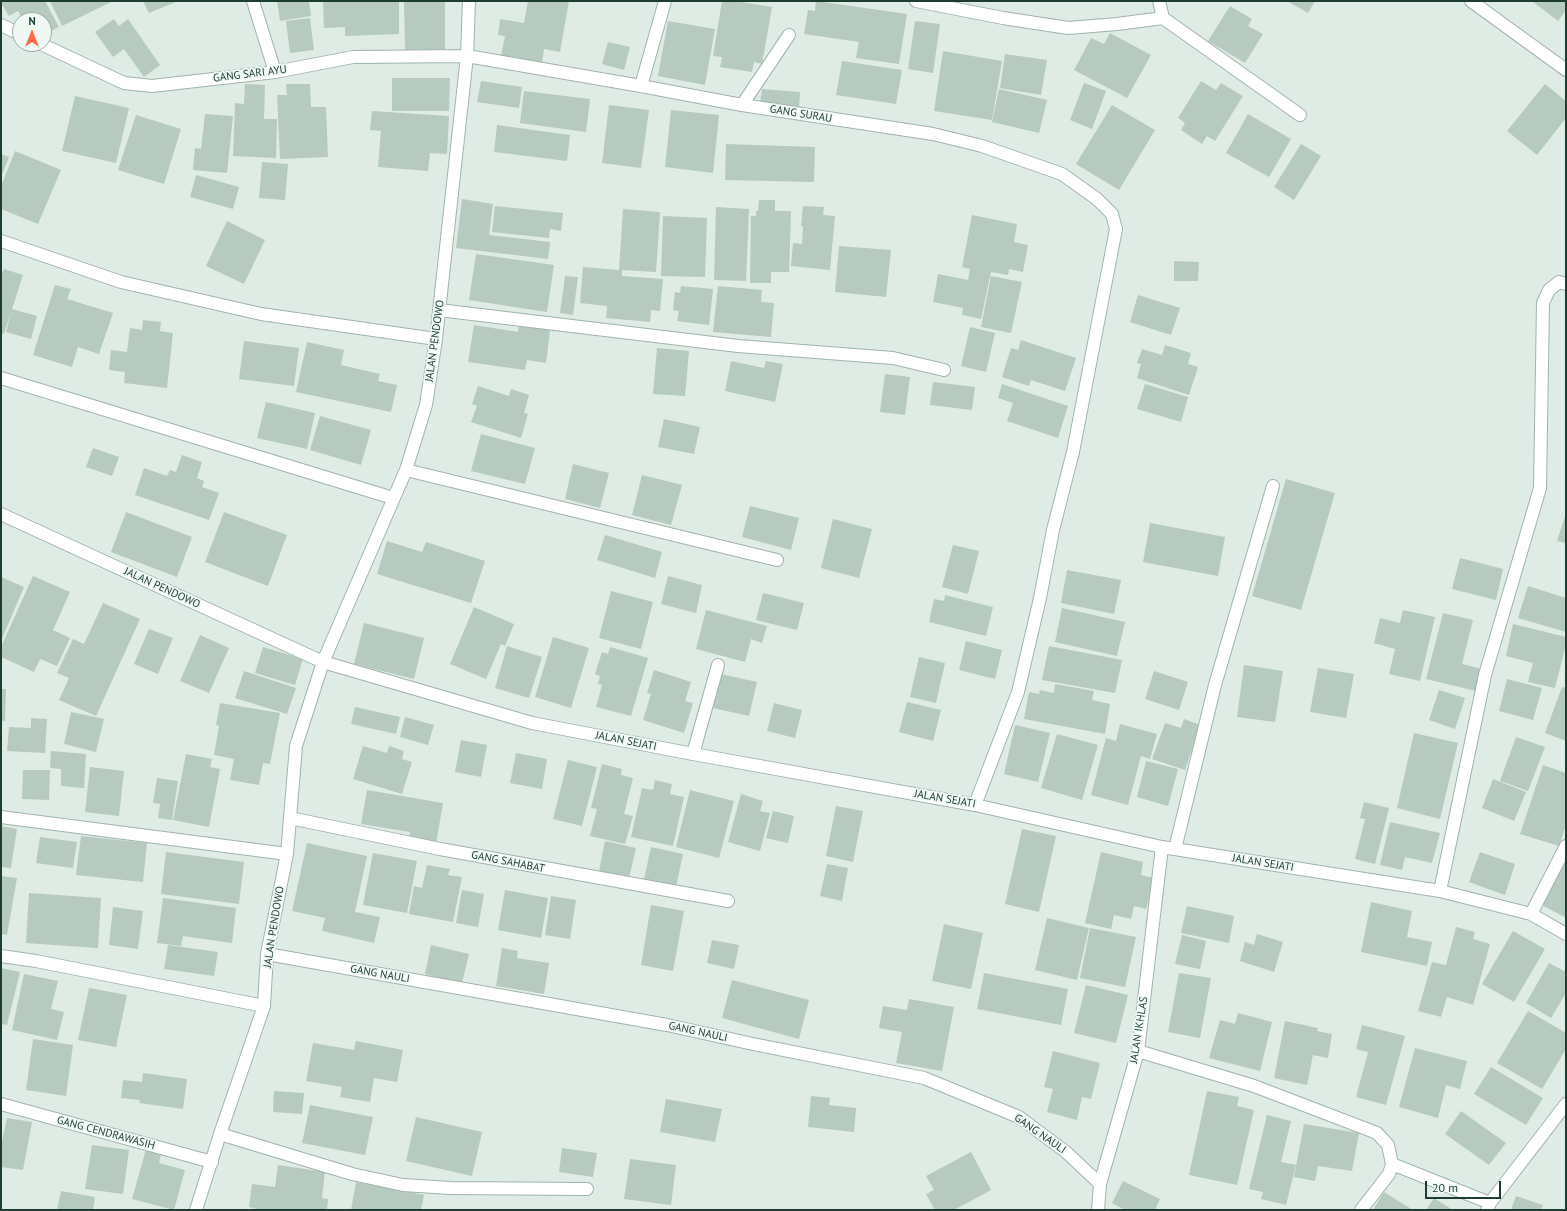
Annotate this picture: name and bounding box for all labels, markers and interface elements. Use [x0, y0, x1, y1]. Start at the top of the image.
north arrow [12, 12, 52, 52]
text: N [28, 14, 36, 28]
street label: GANG SARI AYU [212, 63, 288, 85]
street label: GANG SURAU [769, 103, 833, 125]
street label: JALAN PENDOWO [423, 299, 447, 383]
street label: JALAN PENDOWO [122, 565, 202, 611]
street label: JALAN SEJATI [594, 729, 658, 753]
street label: JALAN SEJATI [913, 787, 977, 811]
street label: GANG SAHABAT [470, 848, 546, 876]
street label: JALAN SEJATI [1231, 852, 1295, 874]
street label: JALAN PENDOWO [261, 885, 287, 969]
street label: GANG NAULI [349, 962, 411, 986]
street label: JALAN IKHLAS [1127, 996, 1151, 1064]
street label: GANG NAULI [667, 1019, 729, 1045]
street label: GANG NAULI [1012, 1111, 1068, 1157]
street label: GANG CENDRAWASIH [55, 1114, 157, 1152]
scale bar [1427, 1173, 1503, 1199]
text: 20 m [1432, 1180, 1458, 1195]

